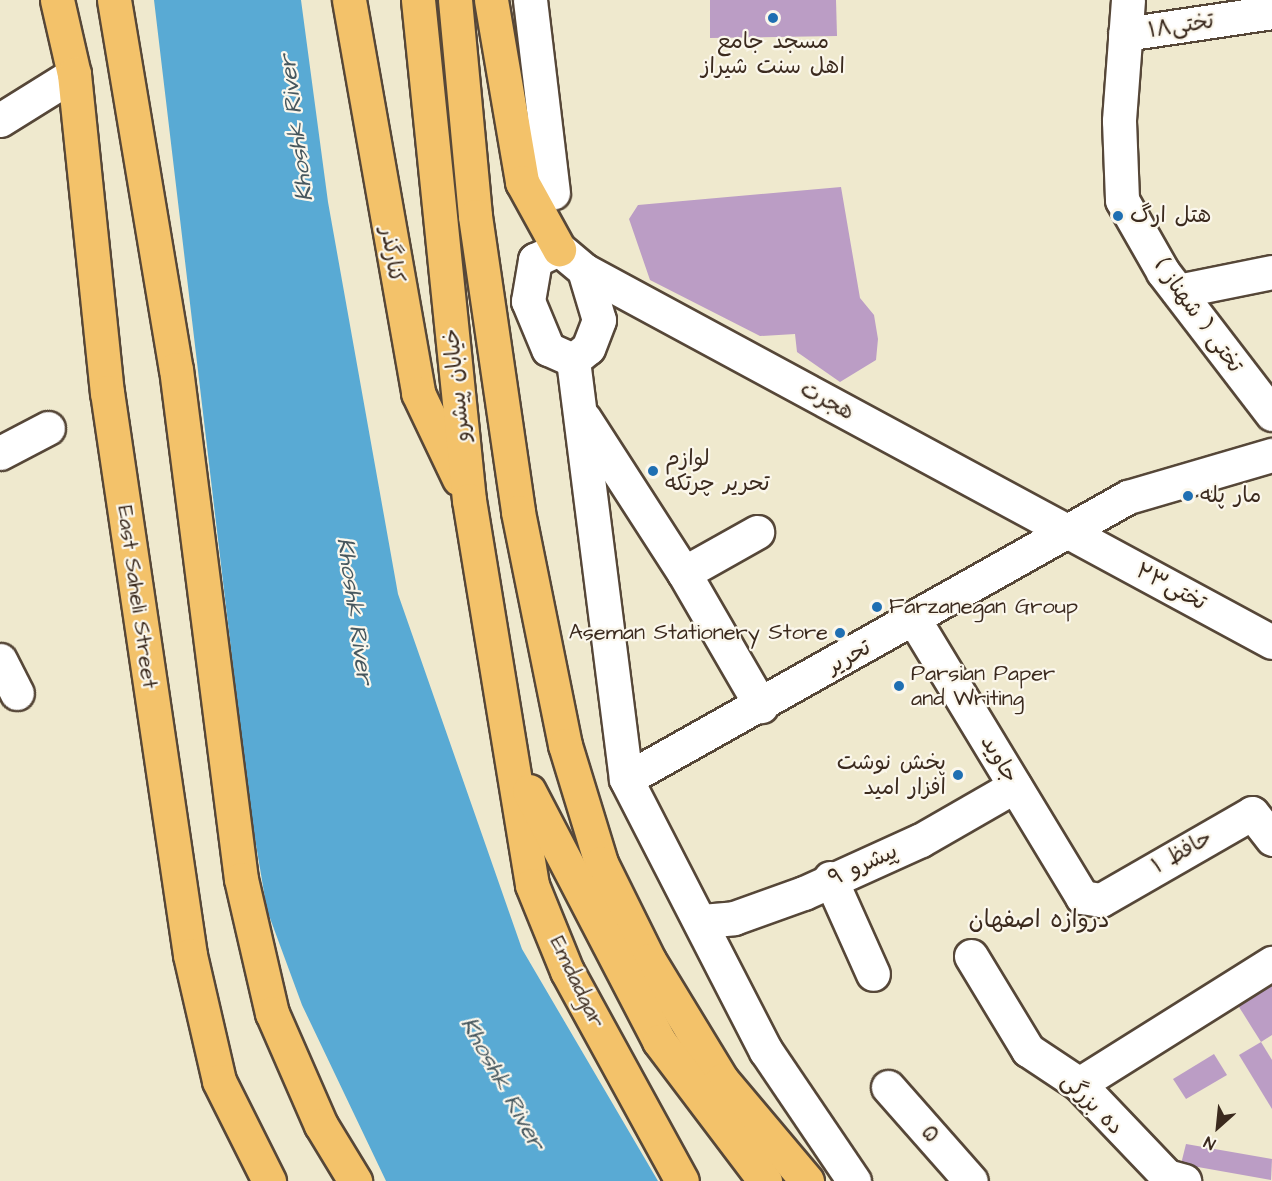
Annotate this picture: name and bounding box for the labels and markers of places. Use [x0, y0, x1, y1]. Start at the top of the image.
marker: مسجد جامع اهل سنت شیراز [766, 11, 780, 25]
place label: مسجد جامع اهل سنت شیراز [701, 28, 845, 80]
place label: هتل ارگ [1130, 203, 1211, 229]
marker: هتل ارگ [1111, 209, 1125, 223]
place label: لوازم تحریر چرتکه [665, 445, 770, 496]
marker: لوازم تحریر چرتکه [646, 464, 660, 478]
place label: مار پله [1200, 483, 1261, 509]
marker: مار پله [1181, 489, 1195, 503]
place label: Farzanegan Group [889, 594, 1078, 620]
marker: Farzanegan Group [870, 600, 884, 614]
place label: Aseman Stationery Store [569, 620, 828, 646]
marker: Aseman Stationery Store [833, 626, 847, 640]
place label: Parsian Paper and Writing [911, 660, 1055, 712]
marker: Parsian Paper and Writing [892, 679, 906, 693]
place label: پخش نوشت افزار امید [837, 749, 946, 800]
marker: پخش نوشت افزار امید [951, 768, 965, 782]

